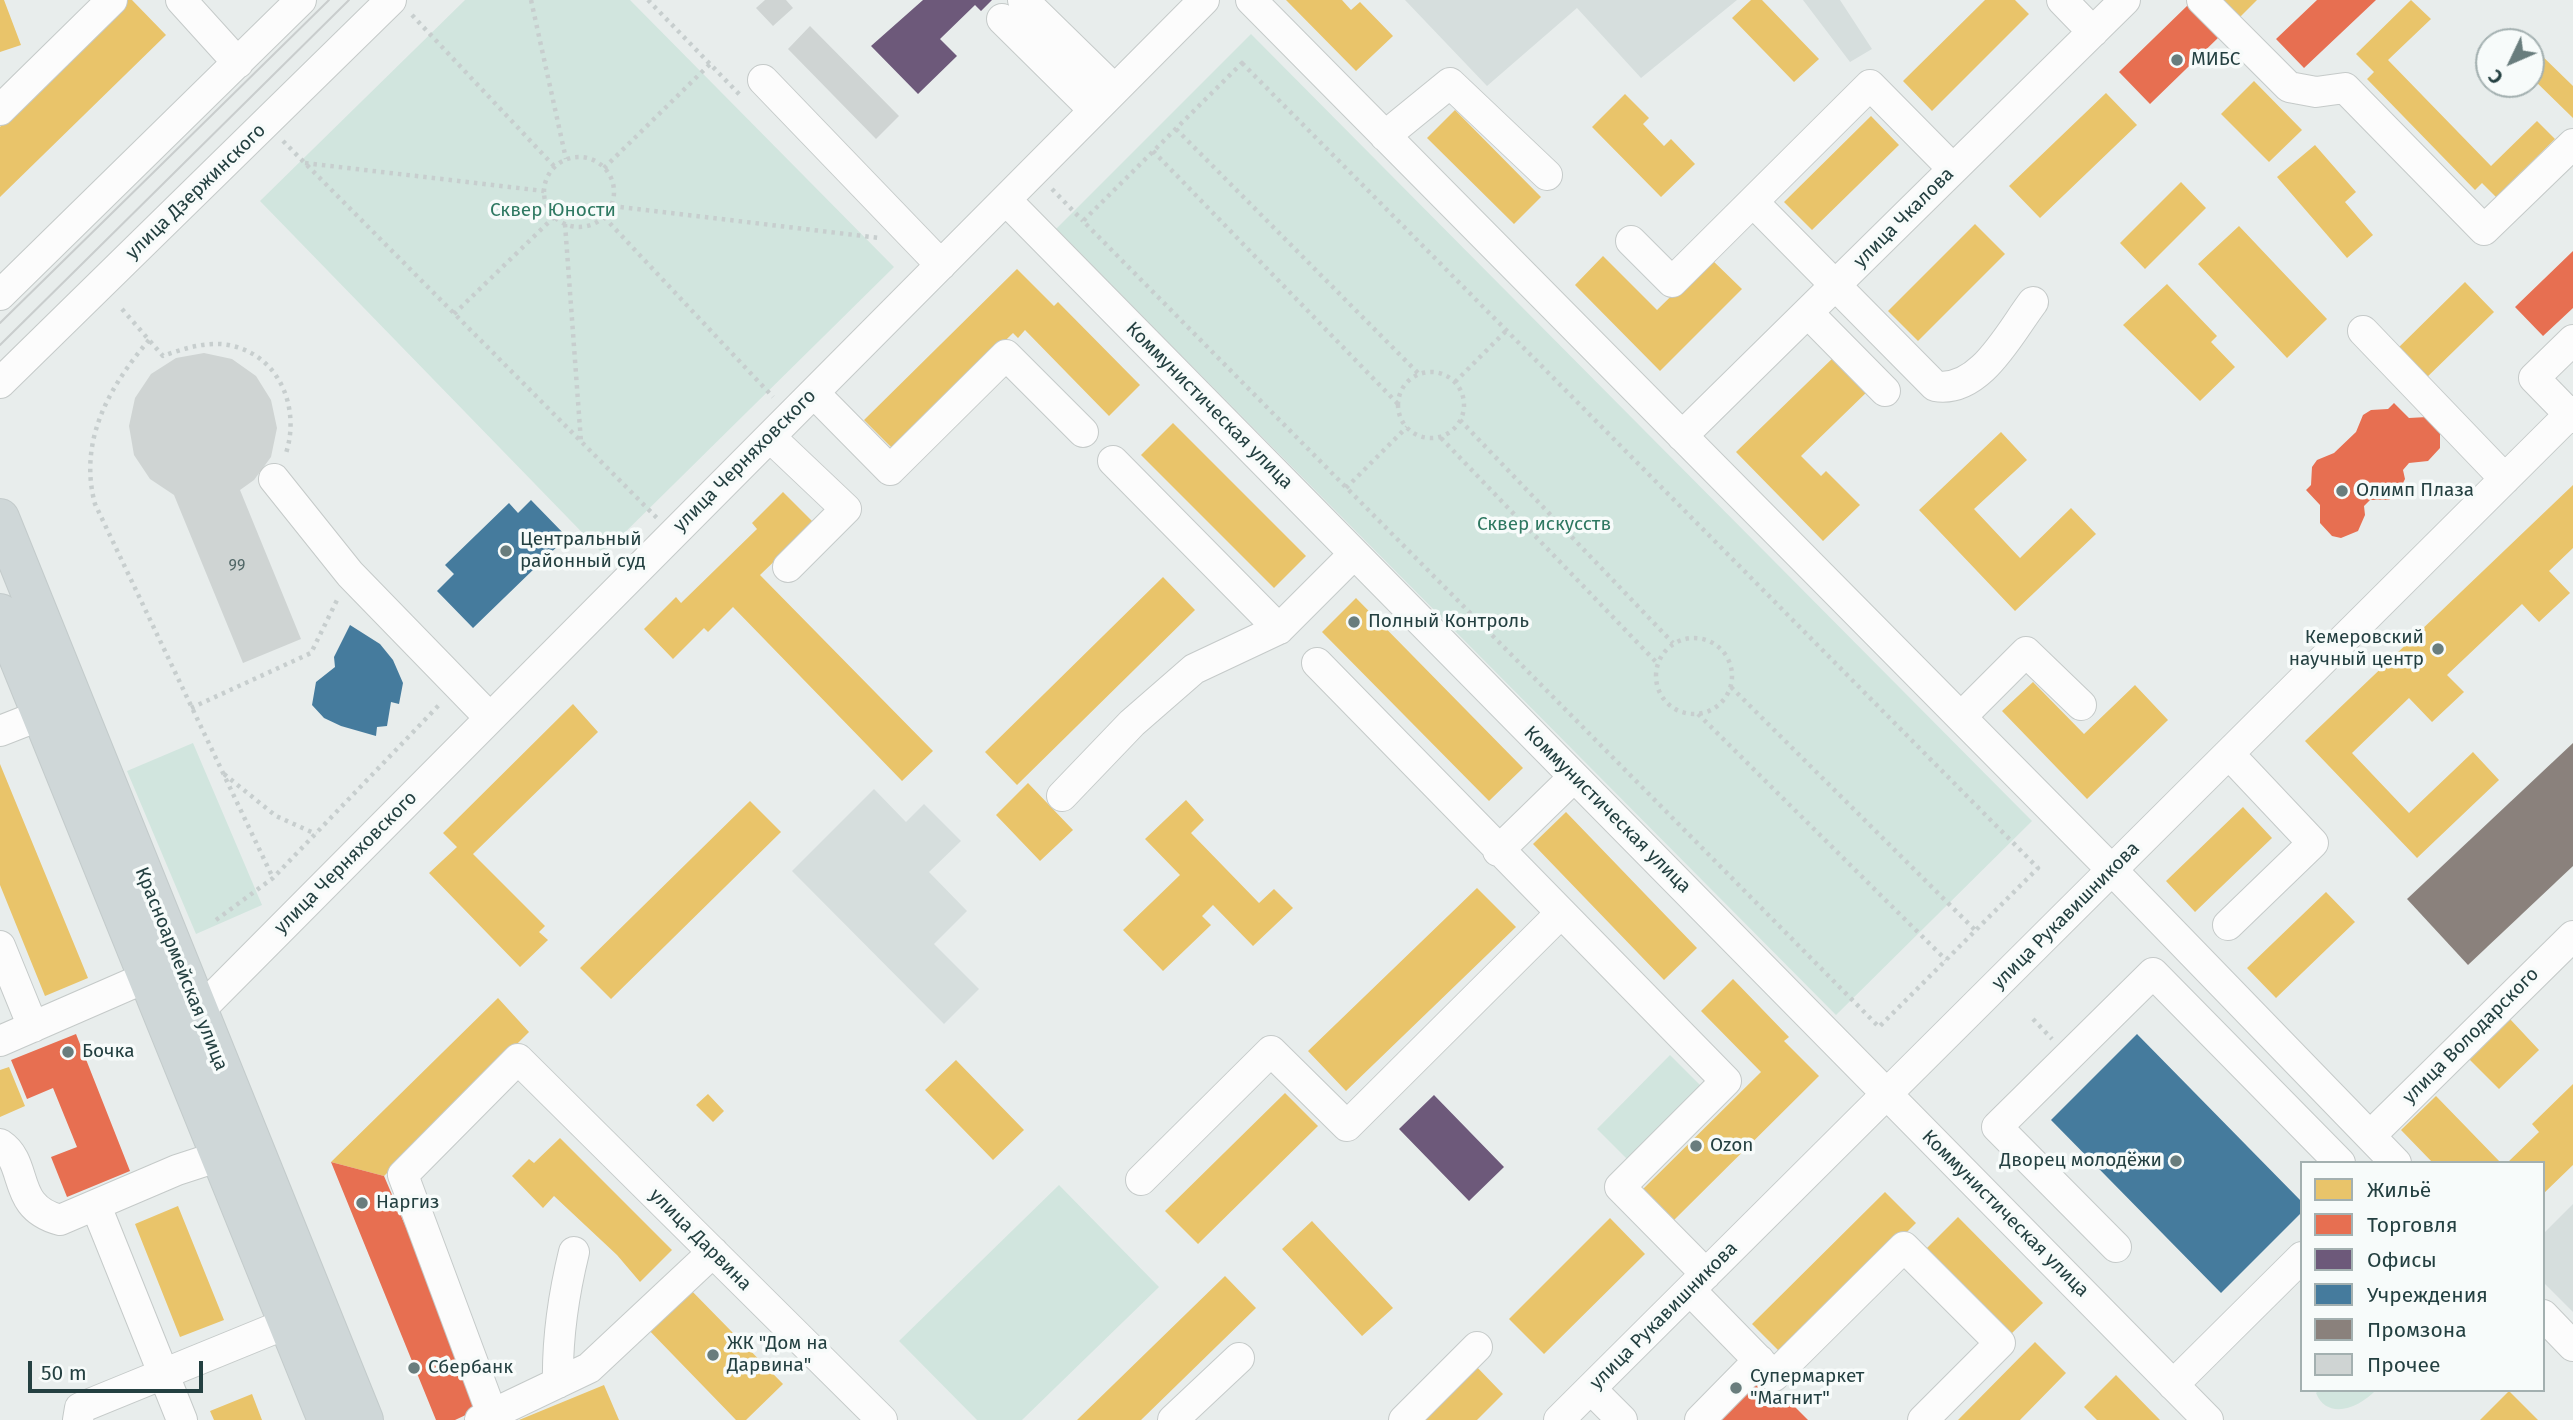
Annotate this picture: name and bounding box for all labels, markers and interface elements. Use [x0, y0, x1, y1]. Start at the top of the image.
north arrow [2475, 28, 2545, 98]
place label: МИБС [2191, 49, 2240, 71]
marker: МИБС [2169, 52, 2185, 68]
text: С [2484, 65, 2508, 88]
street label: улица Дзержинского [121, 119, 271, 265]
street label: улица Чкалова [1849, 163, 1959, 273]
park label: Сквер Юности [490, 200, 616, 222]
street label: Коммунистическая улица [1121, 318, 1297, 494]
street label: улица Черняховского [669, 385, 821, 537]
place label: Олимп Плаза [2356, 480, 2474, 502]
marker: Олимп Плаза [2334, 483, 2350, 499]
park label: Сквер искусств [1477, 514, 1611, 536]
place label: Центральный районный суд [520, 529, 646, 573]
marker: Центральный районный суд [498, 543, 514, 559]
house number: 99 [229, 557, 245, 577]
place label: Полный Контроль [1368, 611, 1529, 633]
marker: Полный Контроль [1346, 614, 1362, 630]
place label: Кемеровский научный центр [2289, 627, 2424, 671]
marker: Кемеровский научный центр [2430, 641, 2446, 657]
street label: Коммунистическая улица [1519, 722, 1695, 898]
street label: улица Черняховского [270, 787, 422, 939]
street label: улица Рукавишникова [1987, 837, 2145, 995]
street label: Красноармейская улица [130, 864, 232, 1074]
street label: улица Володарского [2398, 963, 2544, 1109]
place label: Бочка [82, 1041, 134, 1063]
marker: Бочка [60, 1044, 76, 1060]
street label: Коммунистическая улица [1917, 1126, 2093, 1302]
place label: Ozon [1710, 1135, 1753, 1157]
marker: Ozon [1688, 1138, 1704, 1154]
place label: Дворец молодёжи [2000, 1150, 2162, 1172]
marker: Дворец молодёжи [2168, 1153, 2184, 1169]
legend [2300, 1161, 2545, 1392]
text: Жильё [2367, 1177, 2431, 1203]
street label: улица Дарвина [644, 1184, 756, 1296]
place label: Наргиз [376, 1192, 440, 1214]
marker: Наргиз [354, 1195, 370, 1211]
text: Торговля [2367, 1212, 2458, 1238]
street label: улица Рукавишникова [1585, 1237, 1743, 1395]
text: Офисы [2367, 1247, 2437, 1273]
text: Учреждения [2367, 1282, 2488, 1308]
text: Промзона [2367, 1317, 2467, 1343]
place label: ЖК "Дом на Дарвина" [727, 1333, 828, 1377]
scale bar [32, 1346, 206, 1390]
marker: ЖК "Дом на Дарвина" [705, 1347, 721, 1363]
text: Прочее [2367, 1352, 2440, 1378]
place label: Сбербанк [428, 1357, 513, 1379]
text: 50 m [41, 1360, 87, 1386]
marker: Сбербанк [406, 1360, 422, 1376]
place label: Супермаркет "Магнит" [1750, 1366, 1864, 1410]
marker: Супермаркет "Магнит" [1728, 1380, 1744, 1396]

